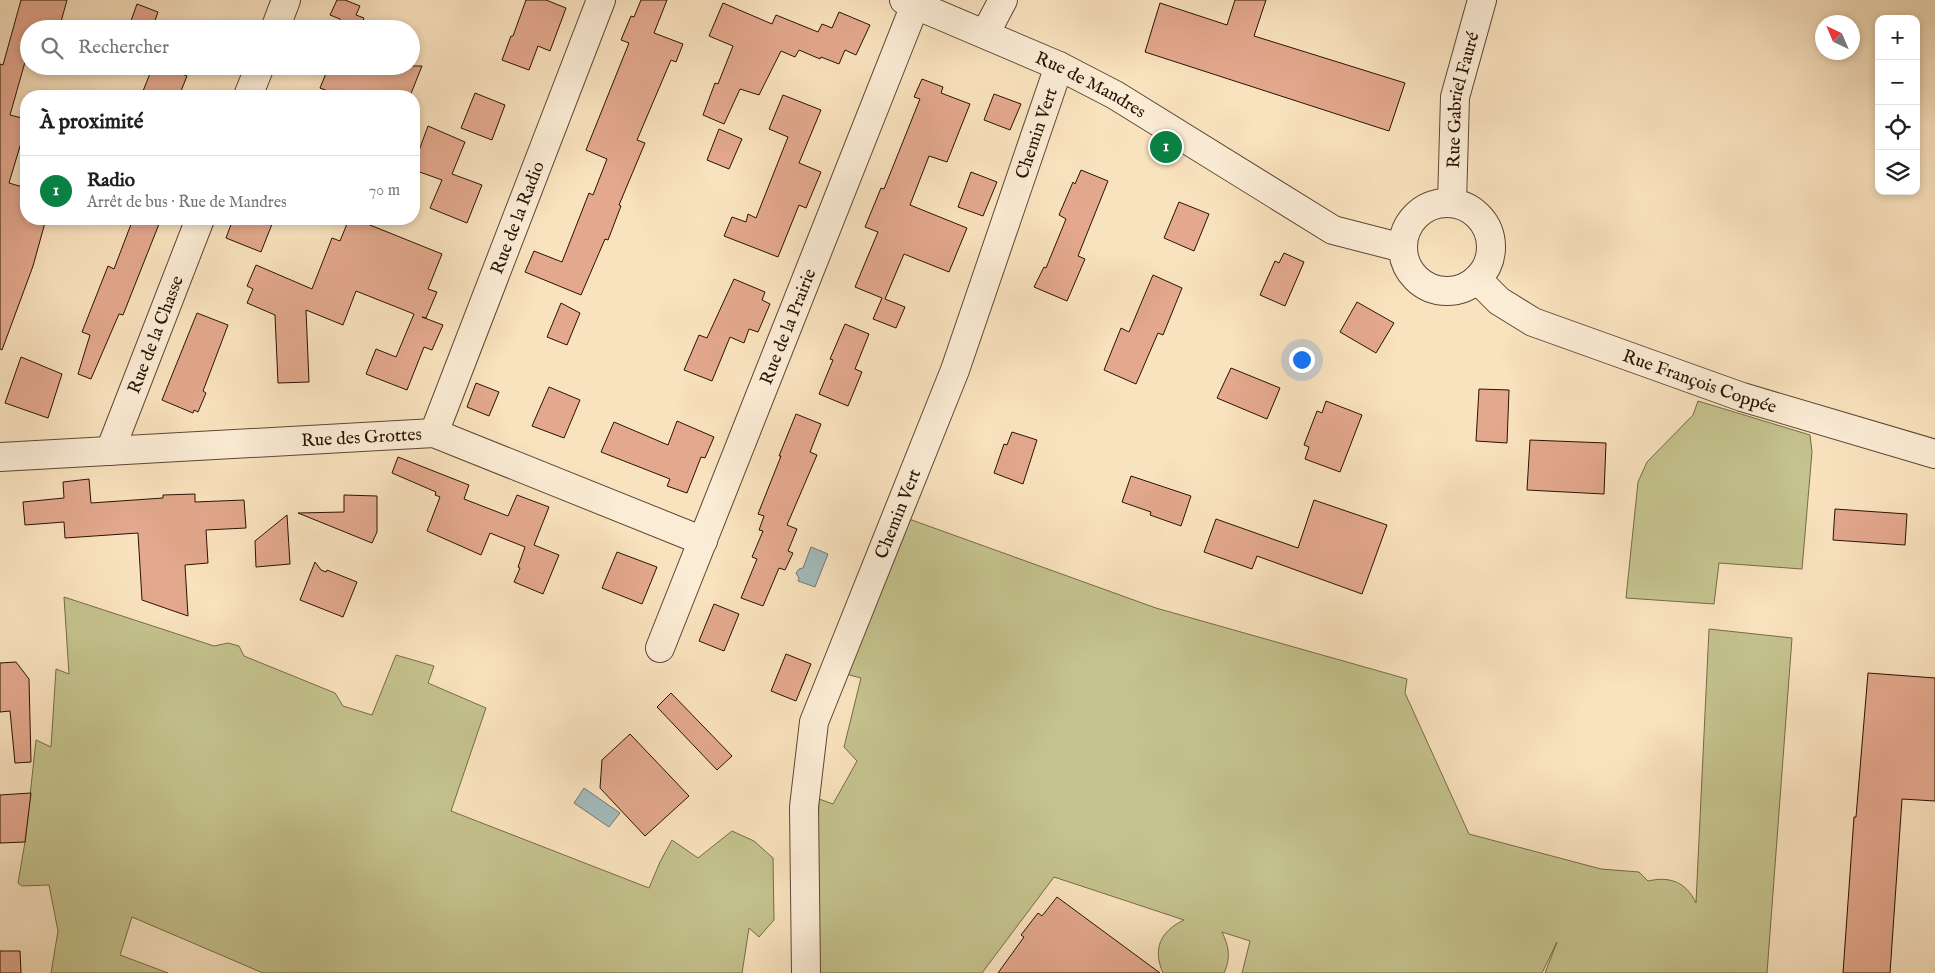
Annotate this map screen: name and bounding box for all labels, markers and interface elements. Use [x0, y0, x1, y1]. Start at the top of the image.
north arrow [1815, 15, 1860, 60]
map controls [1875, 15, 1920, 195]
button: + [1875, 15, 1920, 60]
search box [20, 20, 420, 75]
street label: Rue Gabriel Fauré [1443, 30, 1486, 169]
icon: search [38, 34, 66, 62]
text: Rechercher [78, 36, 169, 60]
street label: Rue de Mandres [1031, 47, 1150, 124]
button: − [1875, 60, 1920, 105]
street label: Chemin Vert [1011, 85, 1064, 182]
button: locate [1875, 105, 1920, 150]
text: À proximité [40, 109, 143, 136]
pin: 1 [1150, 128, 1182, 166]
button: layers [1875, 150, 1920, 195]
street label: Rue de la Radio [486, 158, 551, 278]
text: Radio [87, 169, 135, 193]
text: 1 [53, 181, 59, 201]
text: 70 m [369, 181, 400, 201]
text: Arrêt de bus · Rue de Mandres [87, 193, 287, 213]
street label: Rue de la Prairie [756, 266, 822, 388]
street label: Rue de la Chasse [123, 273, 190, 397]
street label: Rue François Coppée [1619, 345, 1779, 420]
your location [1289, 347, 1315, 373]
street label: Rue des Grottes [301, 424, 423, 453]
street label: Chemin Vert [871, 466, 927, 563]

